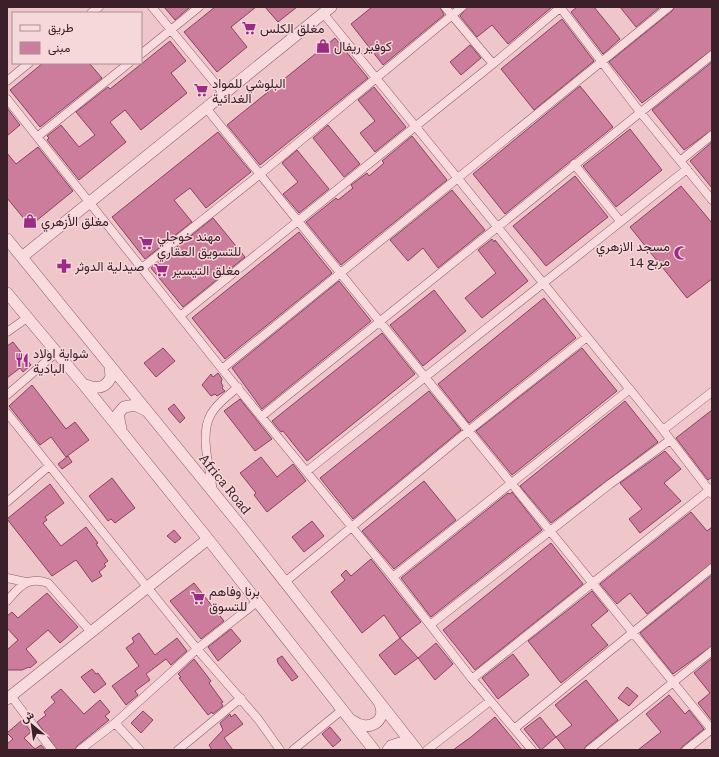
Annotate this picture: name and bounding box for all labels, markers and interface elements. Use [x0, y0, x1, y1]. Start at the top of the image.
legend [12, 12, 142, 64]
supermarket icon: مغلق الكلس [241, 20, 257, 36]
text: طريق [48, 21, 74, 36]
place label: مغلق الكلس [260, 21, 324, 37]
shop icon: كوفير ريفال [315, 38, 331, 54]
place label: كوفير ريفال [334, 39, 392, 55]
text: مبنى [48, 41, 70, 56]
place label: البلوشي للمواد الغدائية [212, 76, 286, 106]
supermarket icon: البلوشي للمواد الغدائية [193, 82, 209, 98]
shop icon: مغلق الأزهري [22, 213, 38, 229]
place label: مغلق الأزهري [41, 214, 109, 232]
place label: مهند خوجلي للتسويق العقاري [157, 229, 241, 262]
supermarket icon: مهند خوجلي للتسويق العقاري [138, 235, 154, 251]
place label: مسجد الازهري مربع 14 [596, 239, 670, 271]
mosque icon: مسجد الازهري مربع 14 [673, 245, 689, 261]
pharmacy icon: صيدلية الدوثر [56, 258, 72, 274]
place label: صيدلية الدوثر [74, 259, 145, 275]
supermarket icon: مغلق التيسير [153, 262, 169, 278]
place label: مغلق التيسير [171, 263, 240, 279]
place label: شواية اولاد البادية [33, 346, 89, 376]
restaurant icon: شواية اولاد البادية [14, 352, 30, 368]
street label: Africa Road [196, 451, 254, 518]
place label: برنا وفاهم للتسوق [209, 584, 260, 615]
supermarket icon: برنا وفاهم للتسوق [190, 590, 206, 606]
north arrow [12, 705, 52, 745]
text: ش [18, 708, 36, 726]

